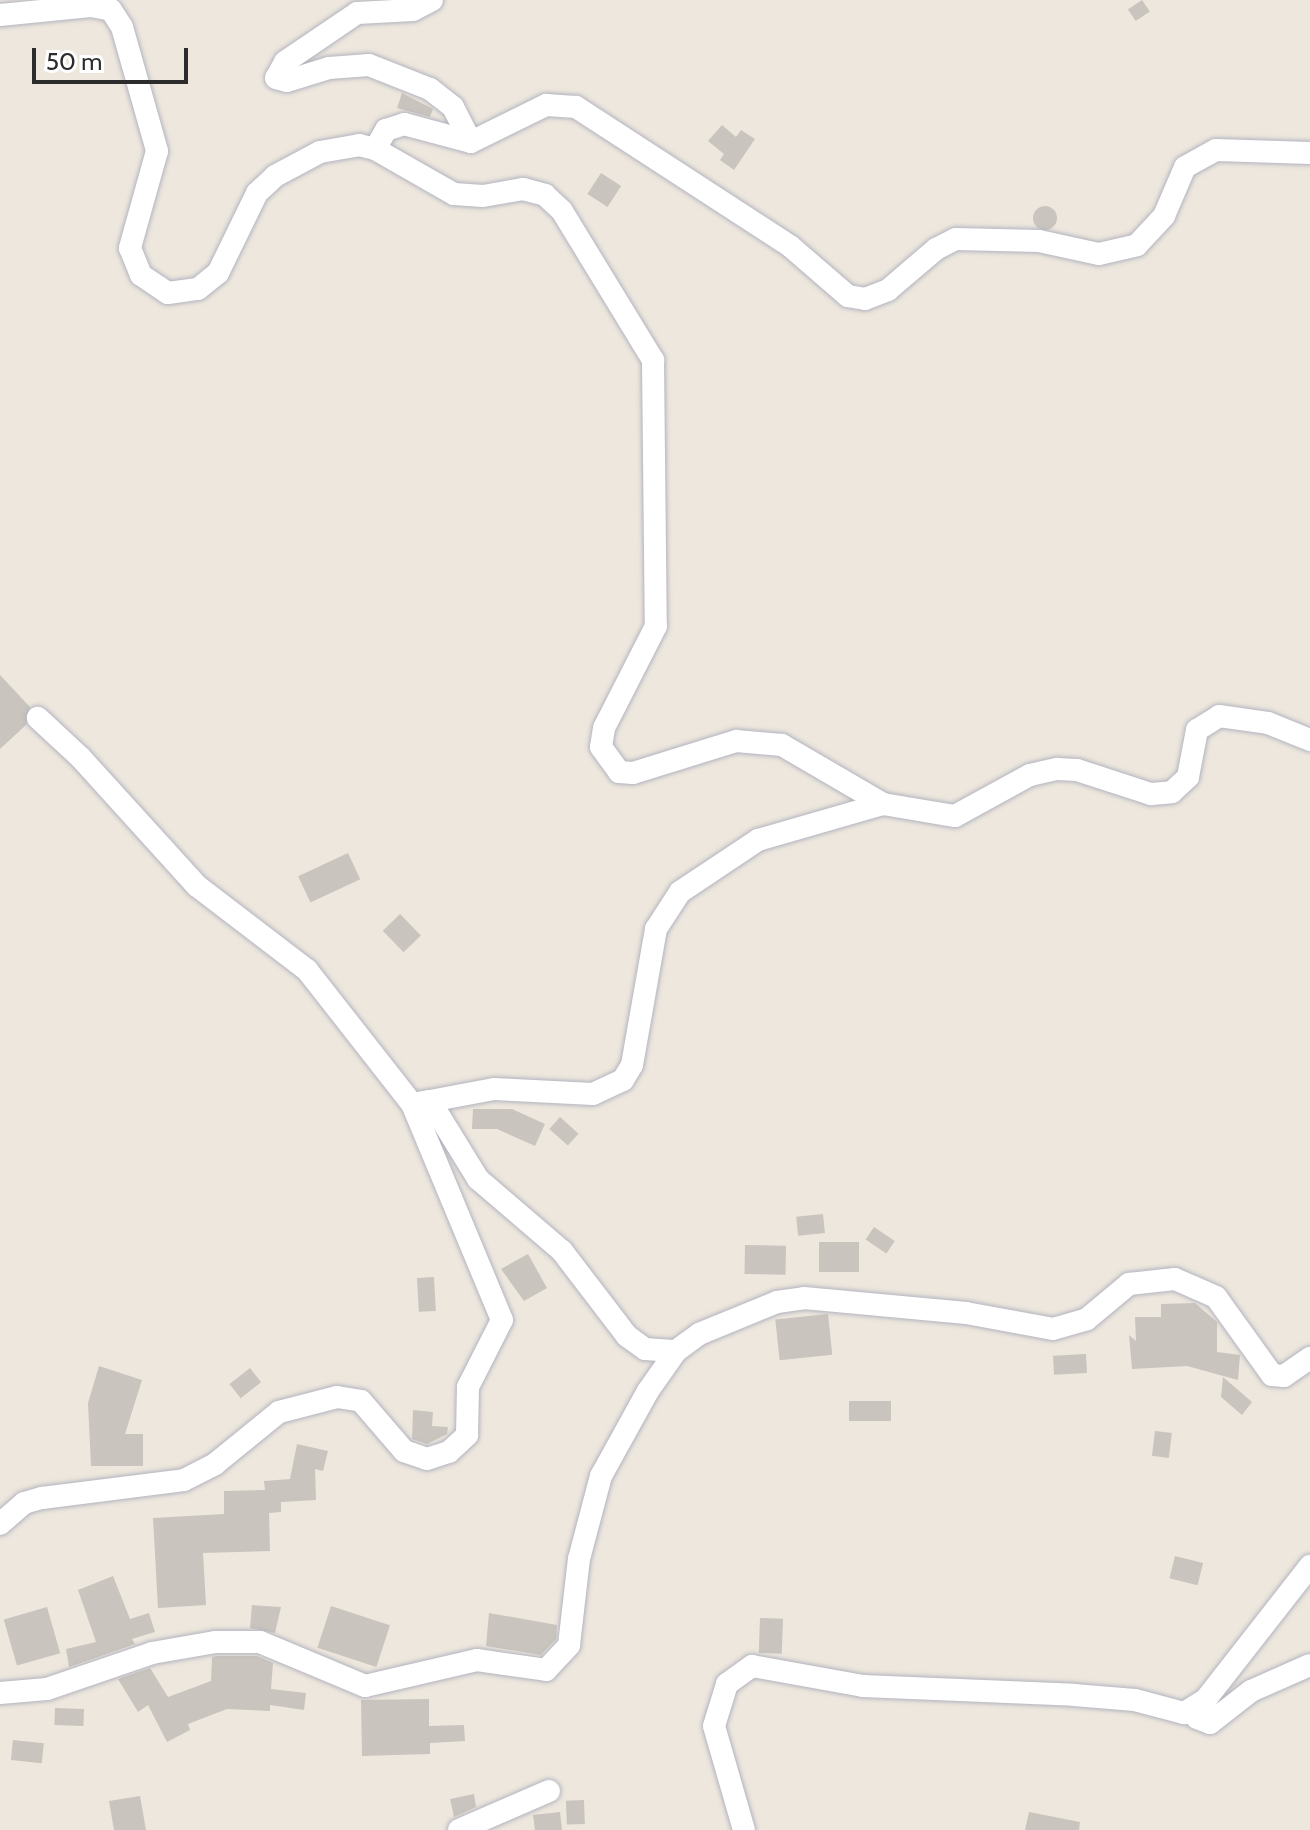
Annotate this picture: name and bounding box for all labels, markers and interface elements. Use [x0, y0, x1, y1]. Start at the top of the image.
scale bar [36, 32, 192, 82]
text: 50 m [46, 47, 102, 76]

